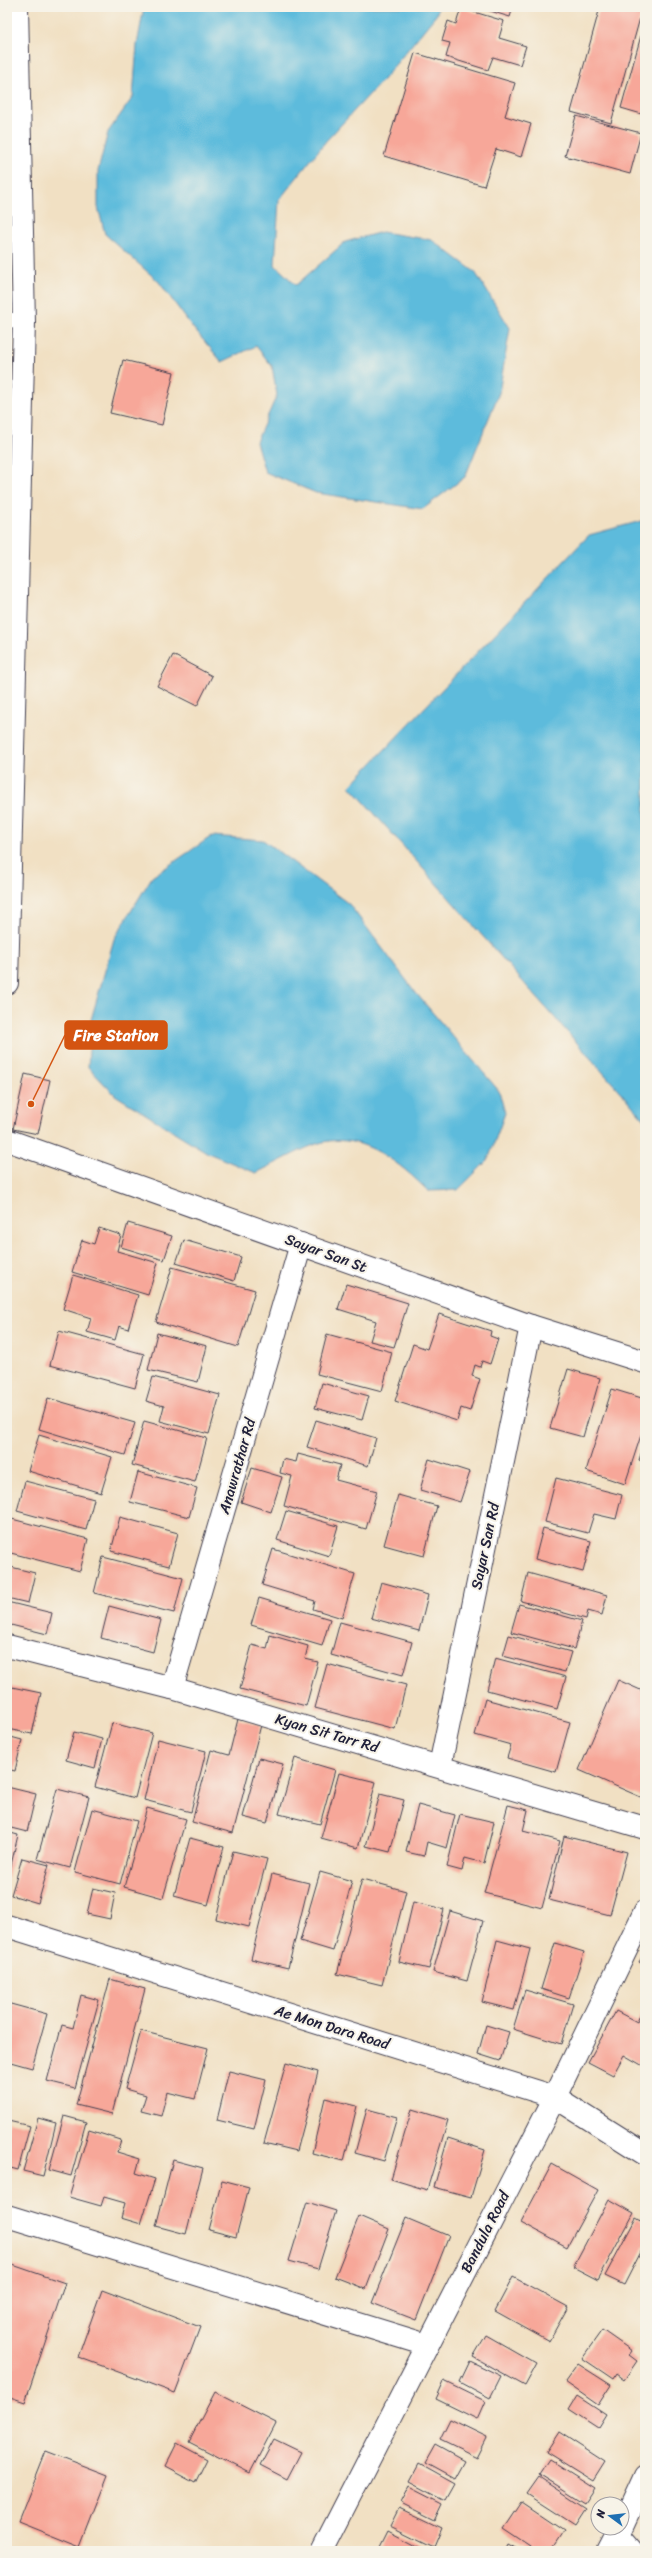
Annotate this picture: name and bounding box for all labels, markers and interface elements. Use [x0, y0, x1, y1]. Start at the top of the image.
callout: Fire Station [65, 1021, 167, 1049]
text: Fire Station [73, 1021, 159, 1050]
street label: Sayar San St [281, 1226, 371, 1280]
street label: Anawrathar Rd [211, 1414, 263, 1518]
street label: Sayar San Rd [463, 1499, 507, 1592]
street label: Kyan Sit Tarr Rd [272, 1706, 383, 1761]
street label: Ae Mon Dara Road [270, 1997, 394, 2057]
street label: Bandula Road [453, 2186, 517, 2278]
north arrow [590, 2496, 630, 2536]
text: N [590, 2507, 611, 2521]

